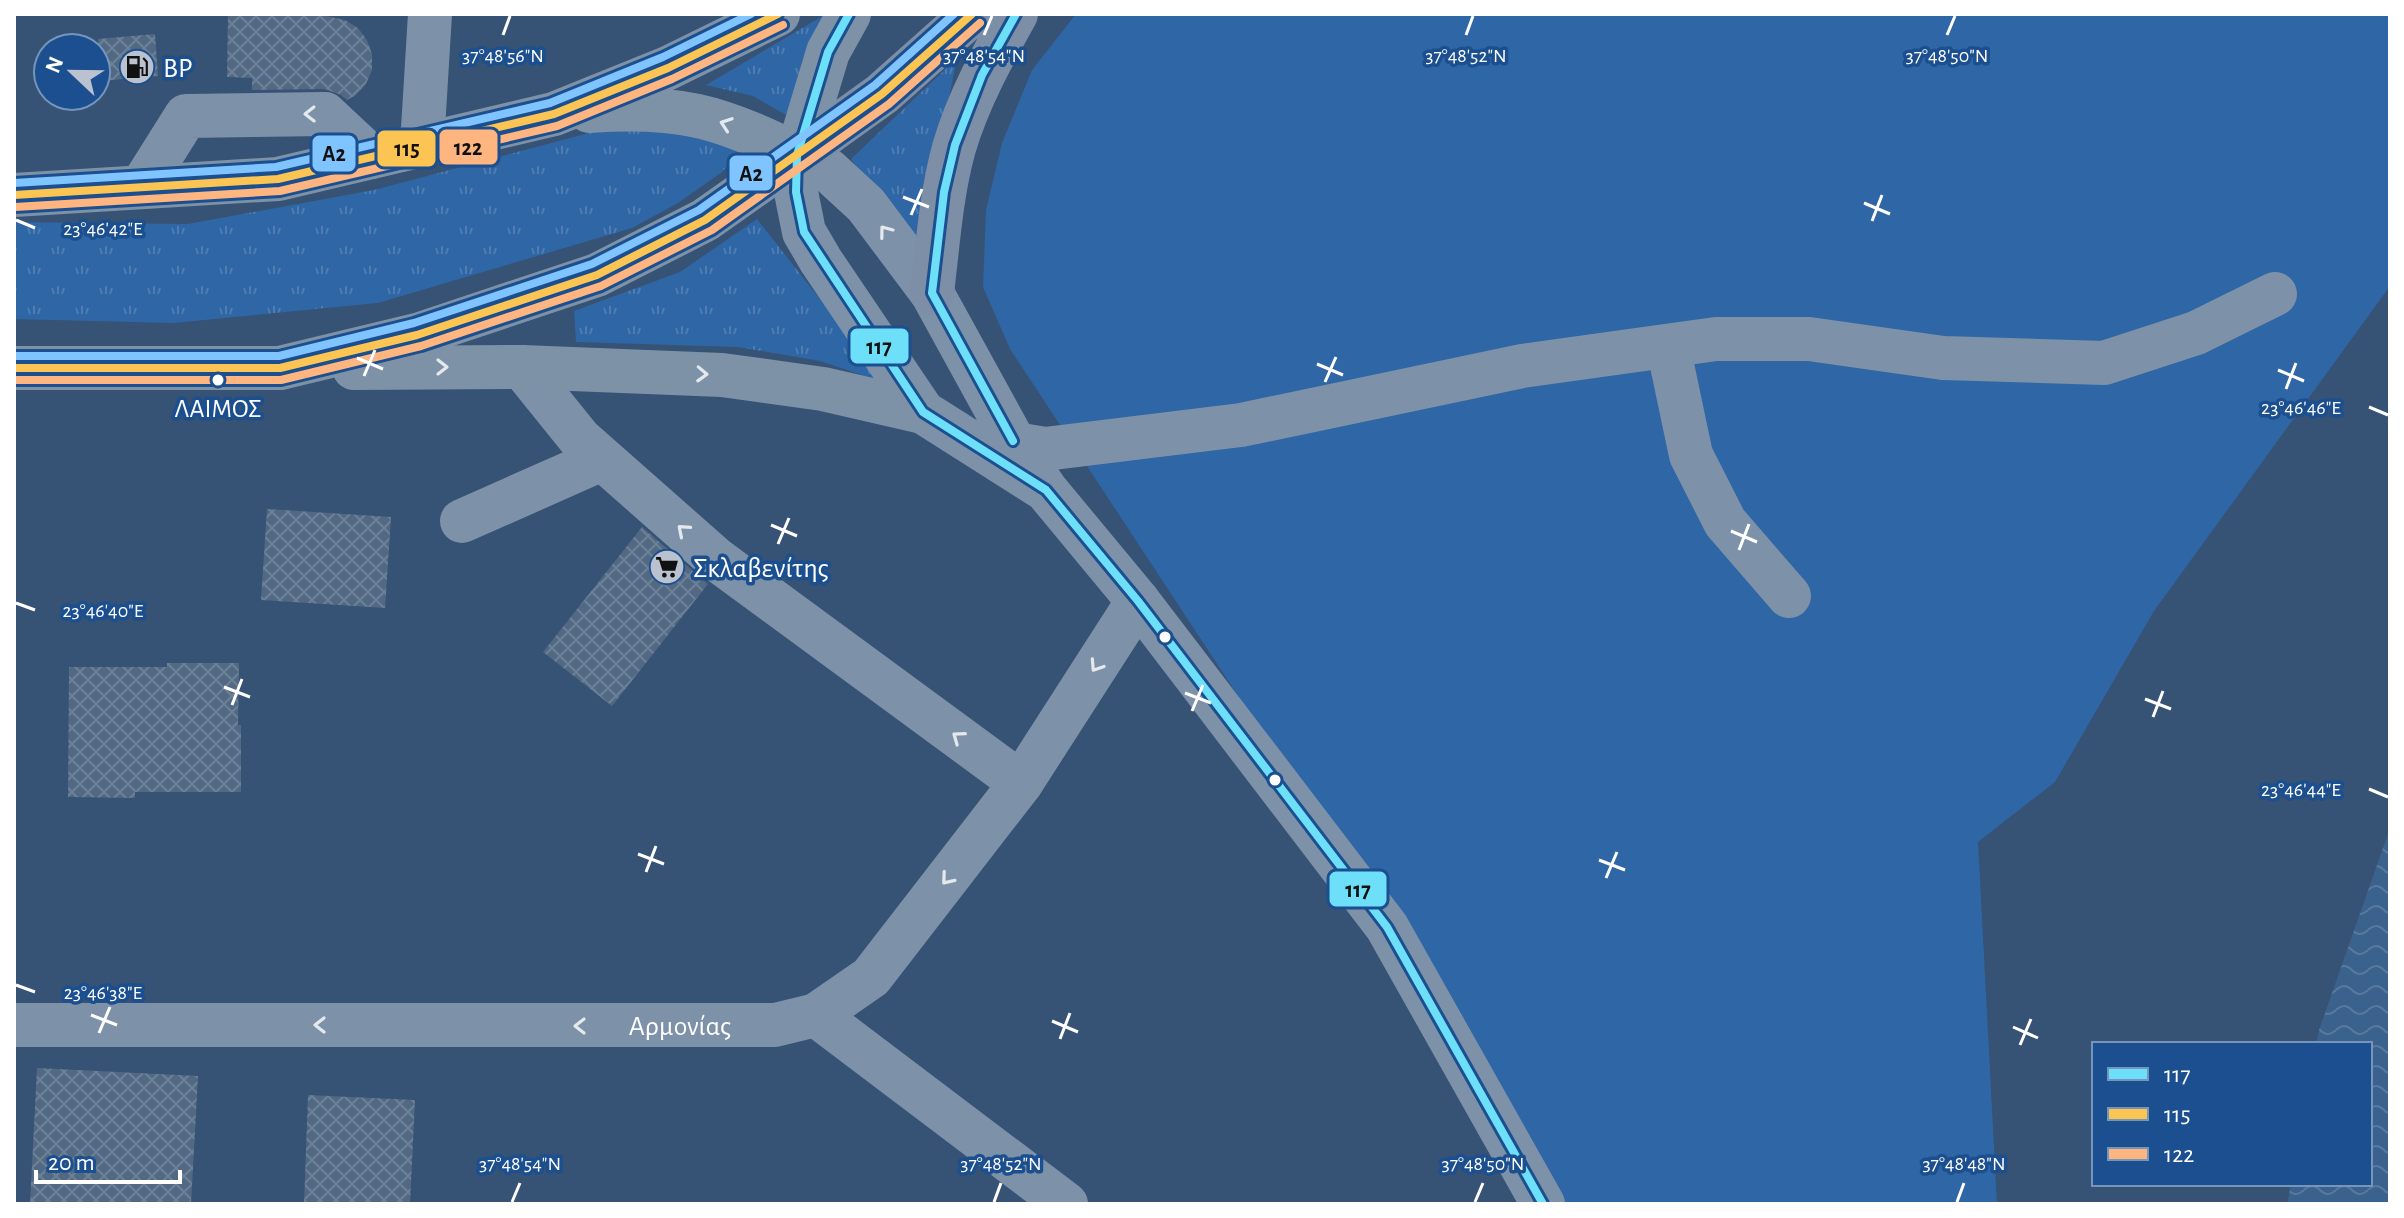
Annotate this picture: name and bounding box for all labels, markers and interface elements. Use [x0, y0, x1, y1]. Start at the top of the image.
north arrow [32, 32, 112, 112]
text: 37°48'56"N [462, 46, 544, 66]
text: 37°48'54"N [943, 46, 1025, 66]
text: 37°48'52"N [1425, 46, 1507, 66]
text: 37°48'50"N [1905, 46, 1989, 66]
fuel station icon: BP [118, 48, 156, 86]
text: N [41, 54, 67, 76]
place label: BP [163, 55, 193, 83]
one-way arrow [303, 105, 316, 123]
one-way arrow [720, 117, 734, 133]
line badge: 122 [438, 128, 499, 166]
line badge: 115 [376, 129, 437, 168]
line badge: Α2 [311, 134, 357, 173]
text: 122 [454, 137, 482, 159]
text: 115 [394, 138, 420, 160]
text: Α2 [322, 143, 346, 165]
line badge: Α2 [728, 154, 774, 192]
text: Α2 [739, 163, 763, 185]
text: 23°46'42"E [63, 219, 143, 239]
one-way arrow [881, 225, 895, 240]
line badge: 117 [849, 327, 910, 365]
text: 117 [866, 336, 892, 358]
one-way arrow [436, 358, 449, 376]
one-way arrow [696, 365, 709, 382]
marker: ΛΑΙΜΟΣ [210, 372, 226, 388]
place label: ΛΑΙΜΟΣ [175, 396, 261, 422]
text: 23°46'46"E [2261, 398, 2341, 418]
one-way arrow [678, 525, 693, 540]
supermarket icon: Σκλαβενίτης [648, 548, 686, 586]
place label: Σκλαβενίτης [693, 555, 829, 583]
text: 23°46'40"E [63, 601, 144, 621]
unlabelled marker [1157, 629, 1173, 645]
one-way arrow [1091, 657, 1106, 672]
one-way arrow [952, 732, 967, 746]
unlabelled marker [1267, 772, 1283, 788]
text: 23°46'44"E [2261, 780, 2341, 800]
one-way arrow [942, 869, 957, 884]
line badge: 117 [1328, 870, 1388, 908]
text: 117 [1345, 879, 1371, 901]
text: 23°46'38"E [64, 983, 143, 1003]
street label: Αρμονίας [629, 1013, 731, 1041]
one-way arrow [313, 1016, 326, 1034]
one-way arrow [573, 1017, 586, 1035]
legend [2092, 1042, 2372, 1186]
text: 117 [2164, 1063, 2191, 1087]
text: 115 [2164, 1103, 2191, 1127]
scale bar [36, 1134, 180, 1184]
text: 122 [2164, 1143, 2194, 1167]
text: 20 m [48, 1151, 95, 1175]
text: 37°48'54"N [479, 1154, 561, 1174]
text: 37°48'52"N [960, 1154, 1042, 1174]
text: 37°48'50"N [1441, 1154, 1525, 1174]
text: 37°48'48"N [1922, 1154, 2006, 1174]

